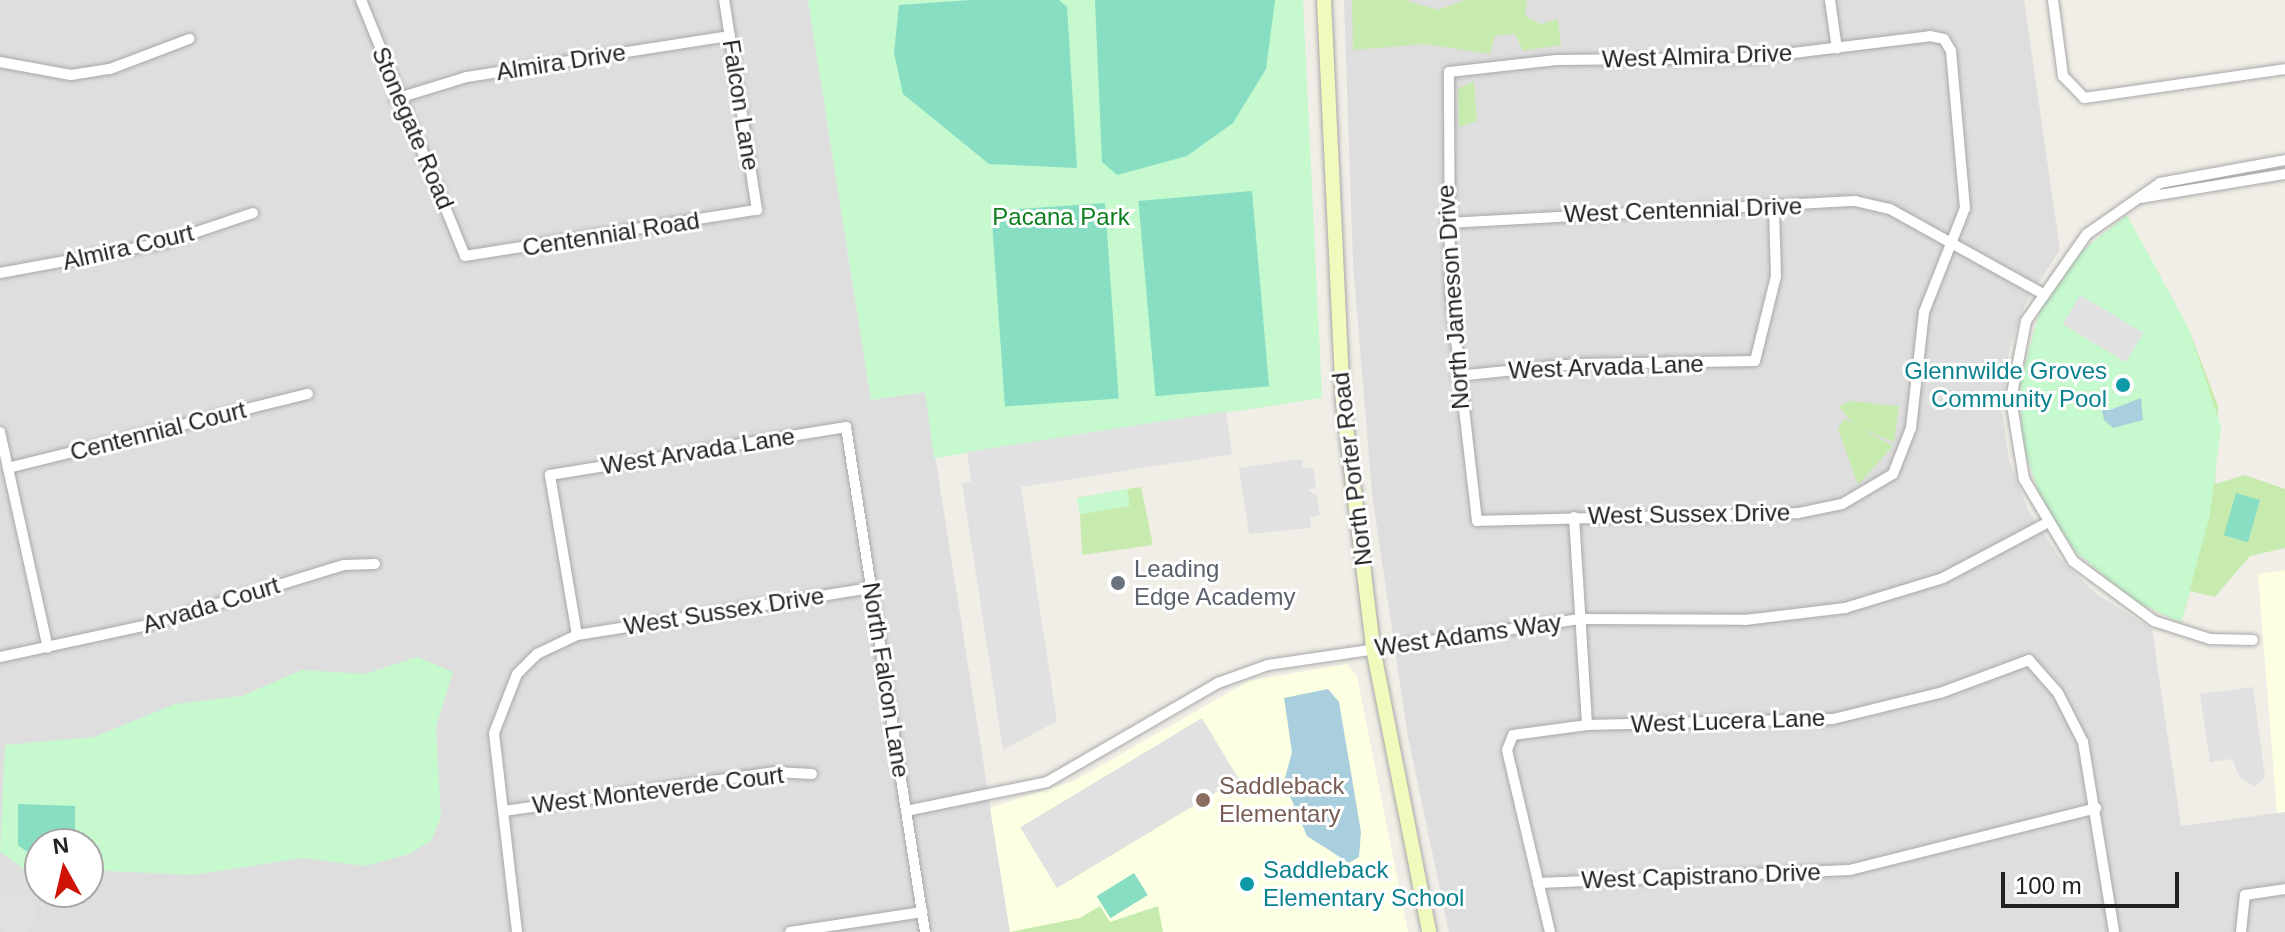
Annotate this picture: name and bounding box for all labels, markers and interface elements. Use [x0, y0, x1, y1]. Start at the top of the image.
street label: Almira Drive [494, 38, 628, 86]
street label: Falcon Lane [716, 38, 766, 172]
street label: West Almira Drive [1601, 38, 1793, 74]
street label: Stonegate Road [366, 43, 460, 213]
street label: North Jameson Drive [1431, 184, 1475, 410]
street label: West Centennial Drive [1563, 191, 1803, 229]
park label: Pacana Park [992, 203, 1130, 231]
street label: Centennial Road [520, 206, 702, 262]
street label: Almira Court [60, 218, 196, 276]
street label: West Arvada Lane [1507, 349, 1705, 385]
place label: Glennwilde Groves Community Pool [1904, 357, 2107, 413]
street label: North Porter Road [1326, 371, 1378, 567]
marker: Glennwilde Groves Community Pool [2114, 376, 2132, 394]
street label: Centennial Court [67, 395, 249, 467]
street label: West Arvada Lane [598, 421, 798, 481]
street label: West Sussex Drive [1588, 498, 1790, 530]
place label: Leading Edge Academy [1134, 555, 1297, 611]
street label: Arvada Court [139, 571, 283, 639]
marker: Leading Edge Academy [1109, 574, 1127, 592]
street label: North Falcon Lane [856, 580, 916, 780]
street label: West Sussex Drive [622, 581, 826, 641]
street label: West Adams Way [1372, 608, 1564, 662]
street label: West Lucera Lane [1630, 703, 1826, 739]
street label: West Monteverde Court [531, 760, 785, 820]
place label: Saddleback Elementary [1219, 772, 1344, 828]
marker: Saddleback Elementary [1194, 791, 1212, 809]
north arrow [24, 828, 104, 908]
text: N [51, 832, 70, 859]
place label: Saddleback Elementary School [1263, 856, 1464, 912]
scale bar [2005, 856, 2183, 906]
street label: West Capistrano Drive [1581, 857, 1821, 895]
text: 100 m [2015, 872, 2082, 899]
marker: Saddleback Elementary School [1238, 875, 1256, 893]

